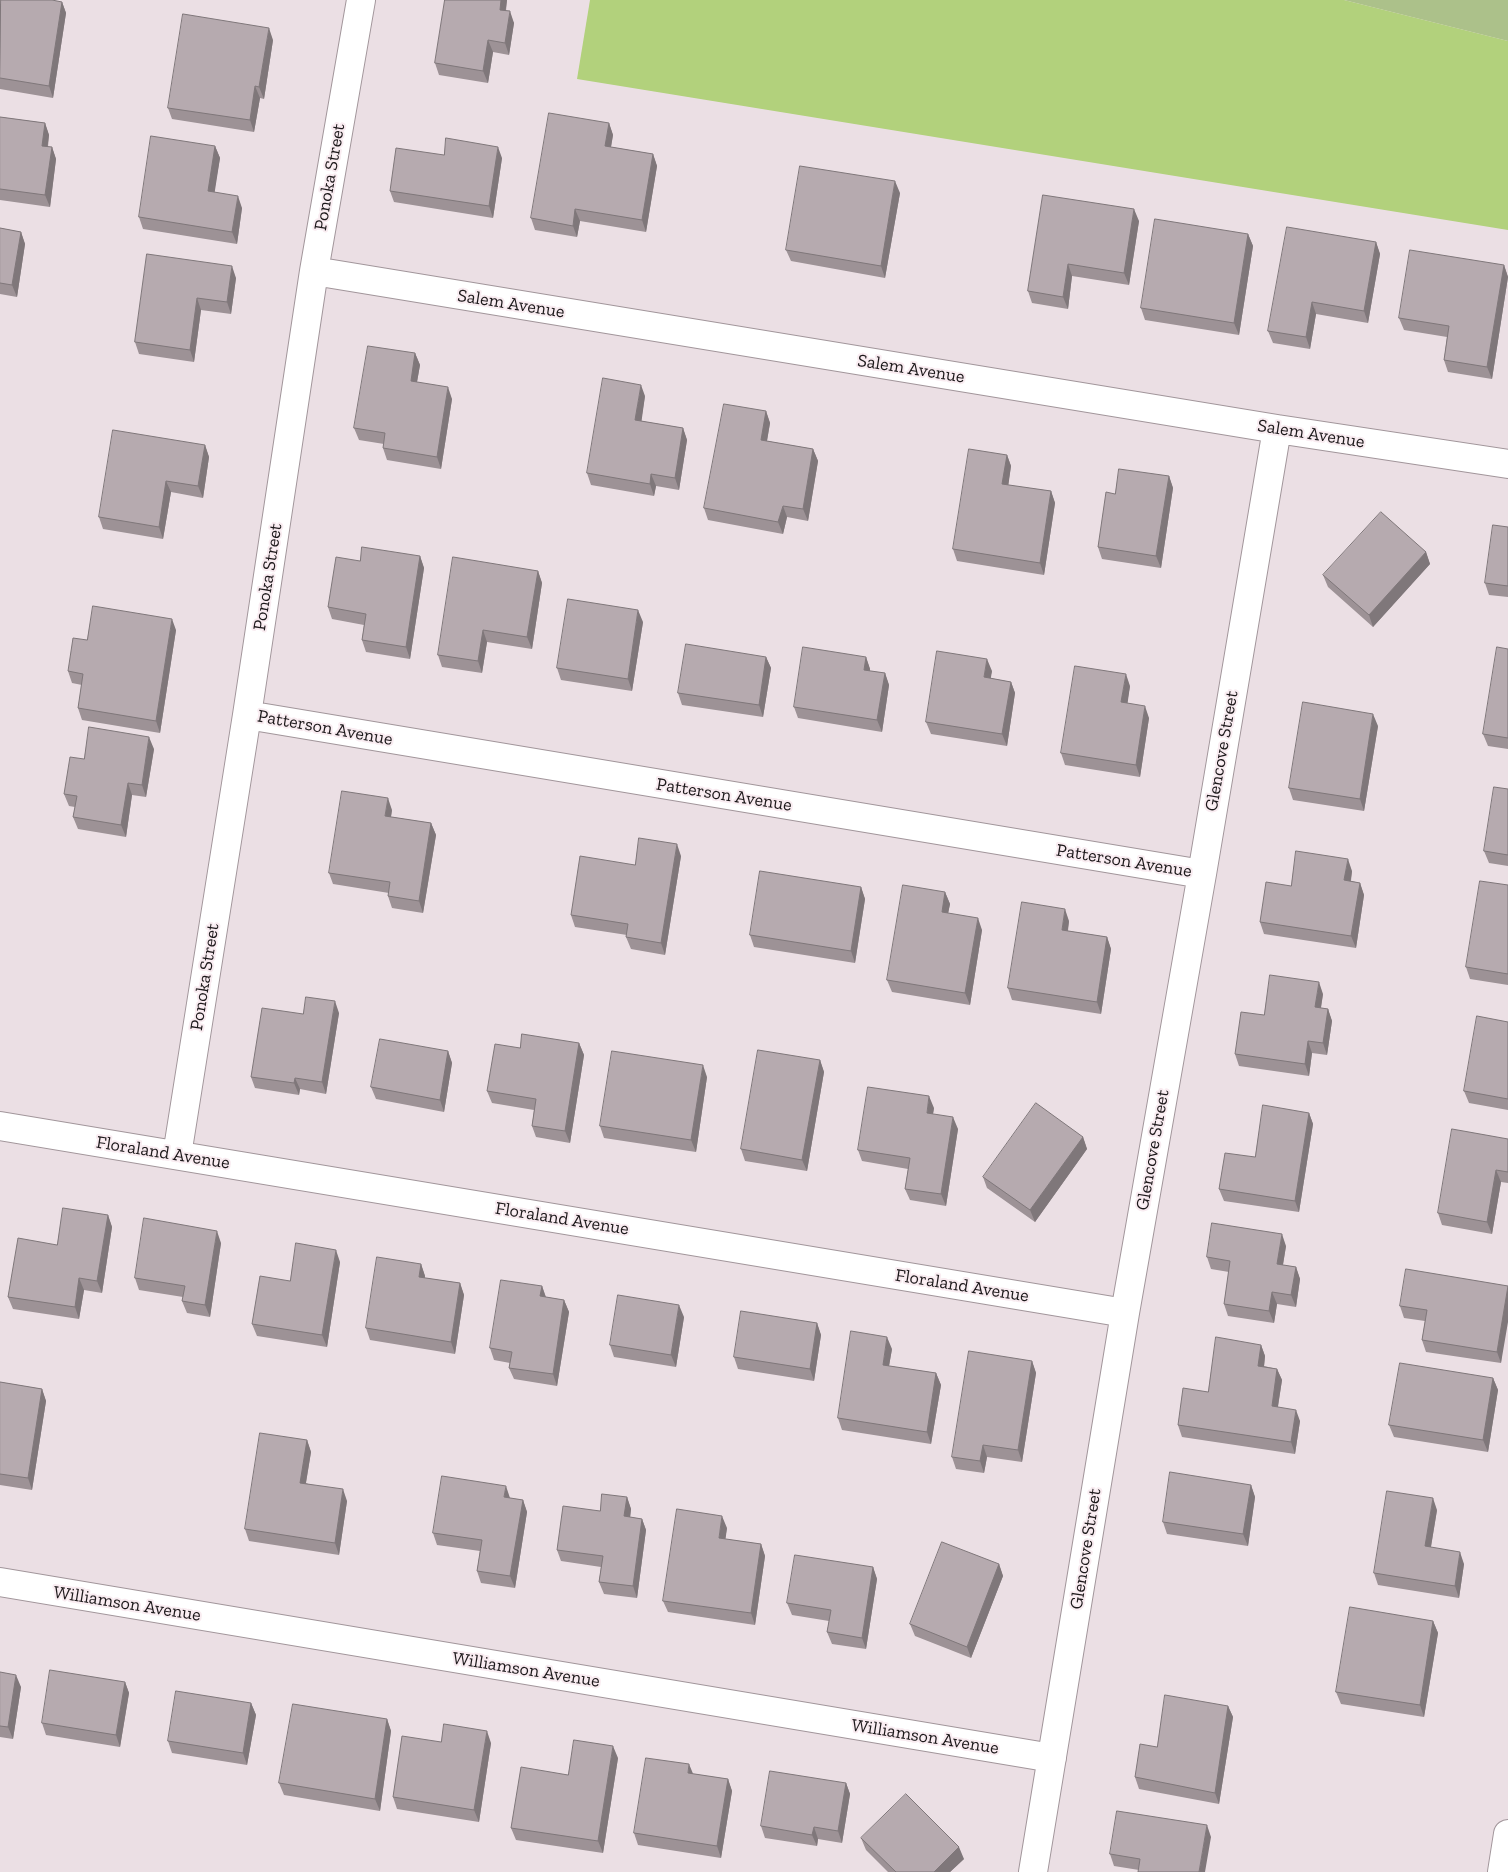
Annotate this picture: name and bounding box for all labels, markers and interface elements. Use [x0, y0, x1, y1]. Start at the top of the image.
street label: Ponoka Street [310, 122, 350, 232]
street label: Salem Avenue [456, 285, 566, 323]
street label: Salem Avenue [856, 350, 966, 388]
street label: Salem Avenue [1256, 415, 1366, 453]
street label: Ponoka Street [249, 522, 287, 632]
street label: Glencove Street [1201, 689, 1243, 813]
street label: Patterson Avenue [256, 705, 394, 751]
street label: Patterson Avenue [655, 774, 793, 816]
street label: Patterson Avenue [1055, 840, 1193, 882]
street label: Ponoka Street [186, 922, 224, 1032]
street label: Glencove Street [1132, 1088, 1174, 1212]
street label: Floraland Avenue [95, 1132, 231, 1174]
street label: Floraland Avenue [494, 1198, 630, 1240]
street label: Floraland Avenue [894, 1265, 1030, 1307]
street label: Glencove Street [1066, 1487, 1106, 1611]
street label: Williamson Avenue [52, 1582, 202, 1626]
street label: Williamson Avenue [451, 1648, 601, 1692]
street label: Williamson Avenue [850, 1715, 1000, 1759]

